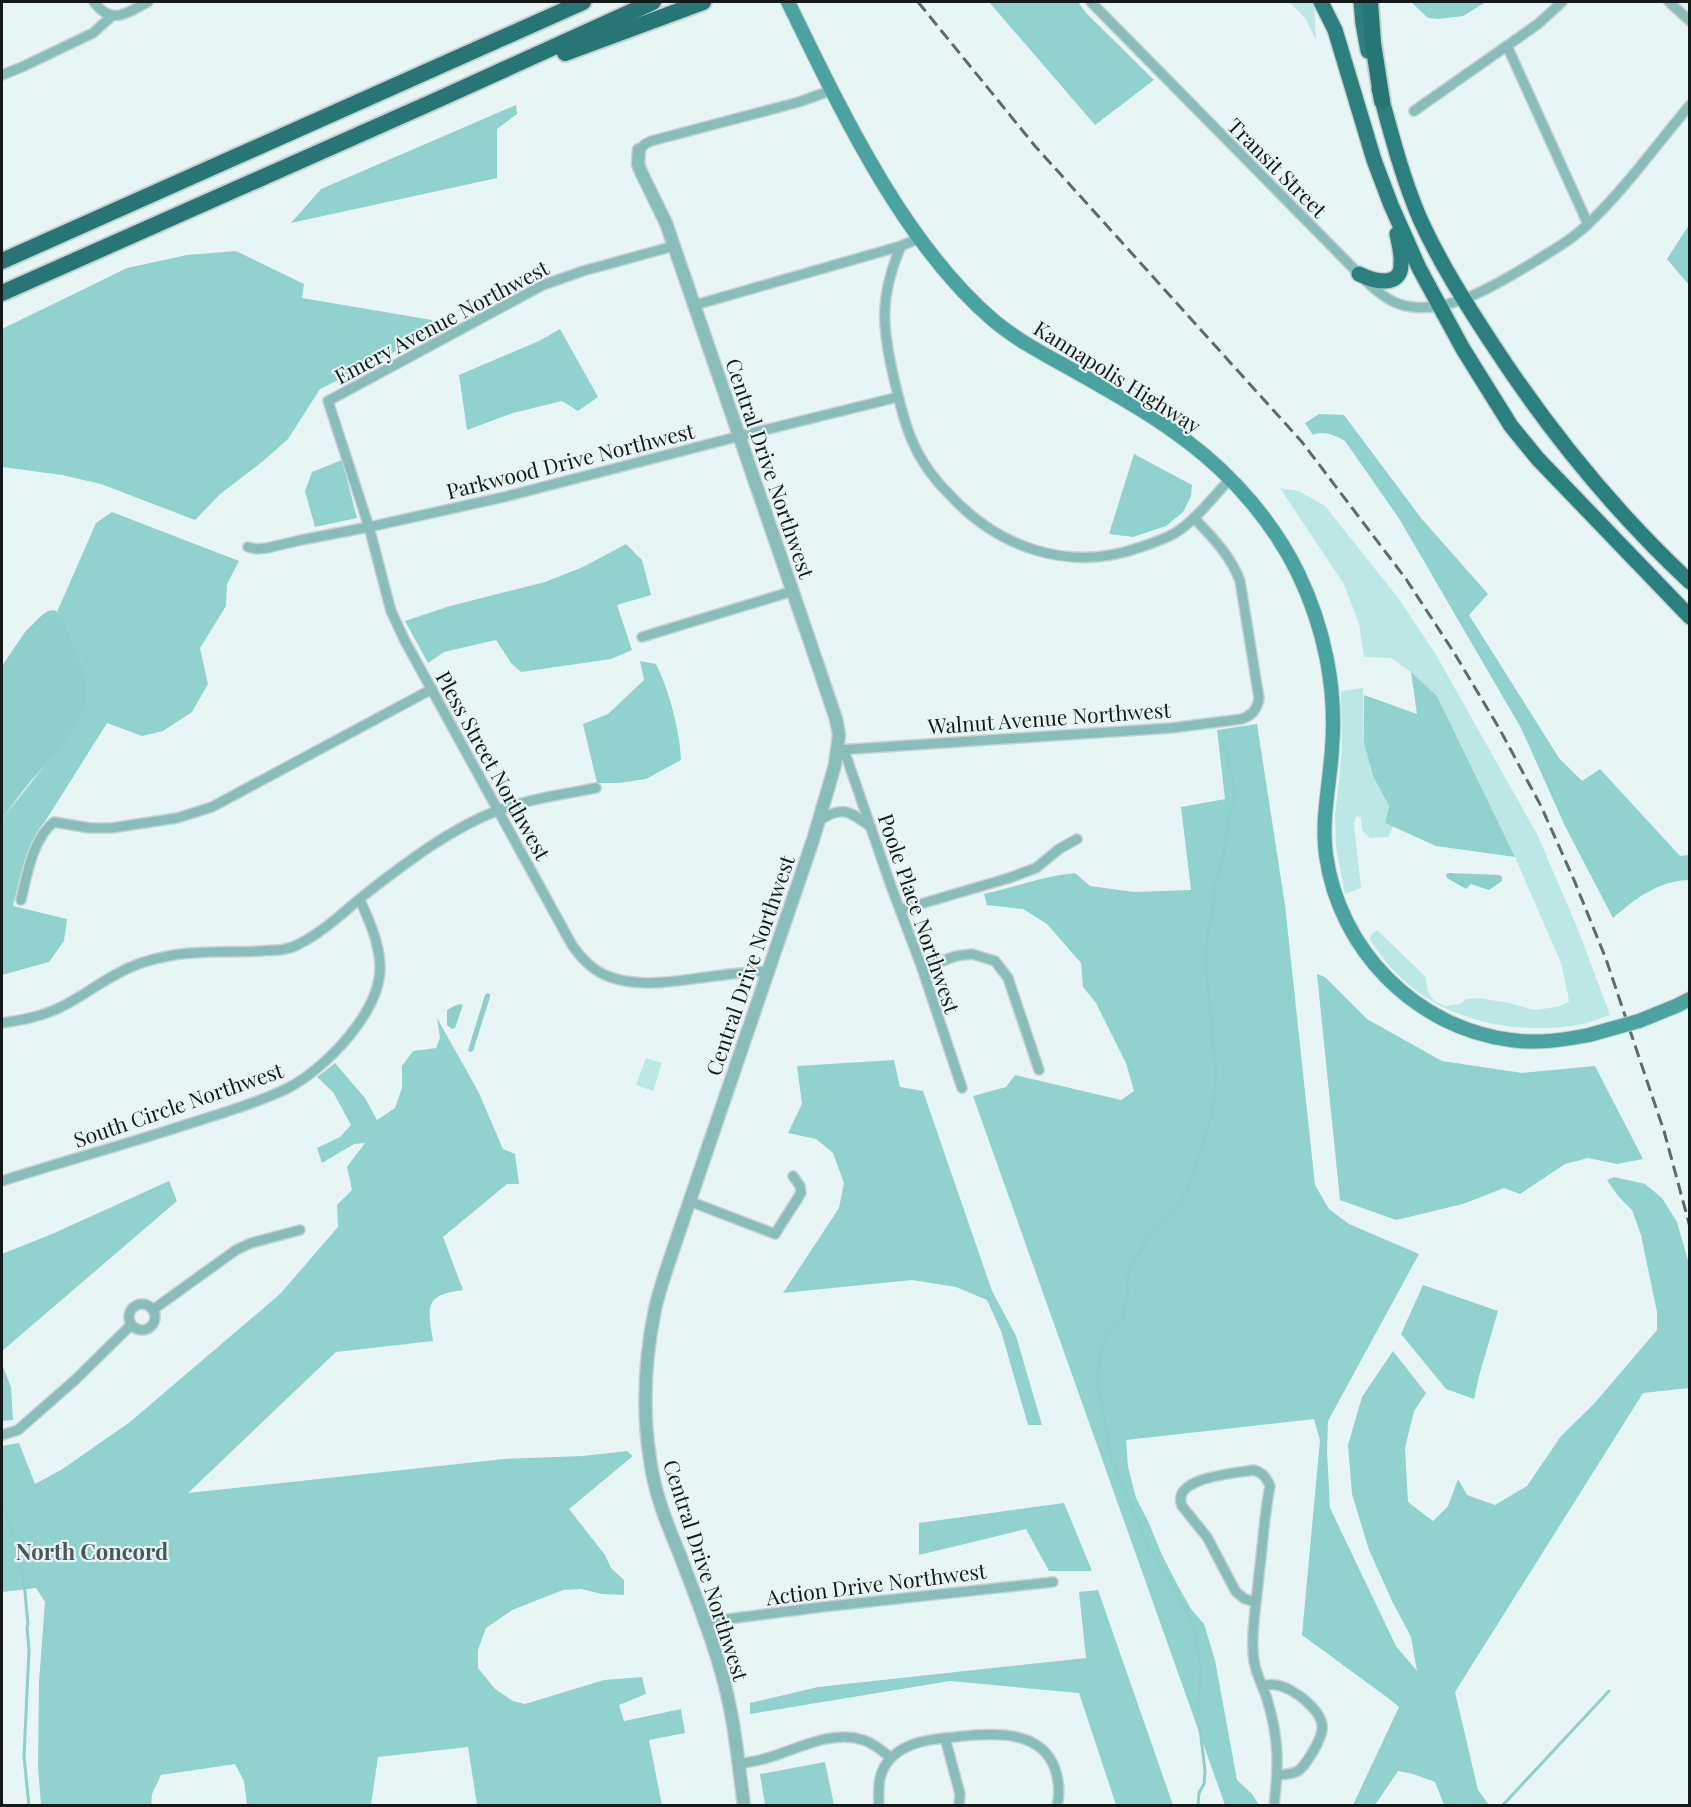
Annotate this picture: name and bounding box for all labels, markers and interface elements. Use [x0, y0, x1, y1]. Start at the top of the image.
street label: Transit Street [1222, 111, 1334, 223]
street label: Emery Avenue Northwest [329, 252, 554, 389]
street label: Kannapolis Highway [1029, 313, 1207, 439]
street label: Central Drive Northwest [720, 354, 822, 582]
street label: Parkwood Drive Northwest [443, 416, 697, 504]
street label: Pless Street Northwest [430, 665, 558, 865]
street label: Walnut Avenue Northwest [926, 694, 1172, 740]
street label: Poole Place Northwest [873, 809, 968, 1017]
street label: Central Drive Northwest [698, 851, 800, 1079]
street label: South Circle Northwest [70, 1055, 287, 1153]
street label: Central Drive Northwest [658, 1456, 756, 1685]
district label: North Concord [16, 1536, 168, 1566]
street label: Action Drive Northwest [764, 1556, 988, 1610]

